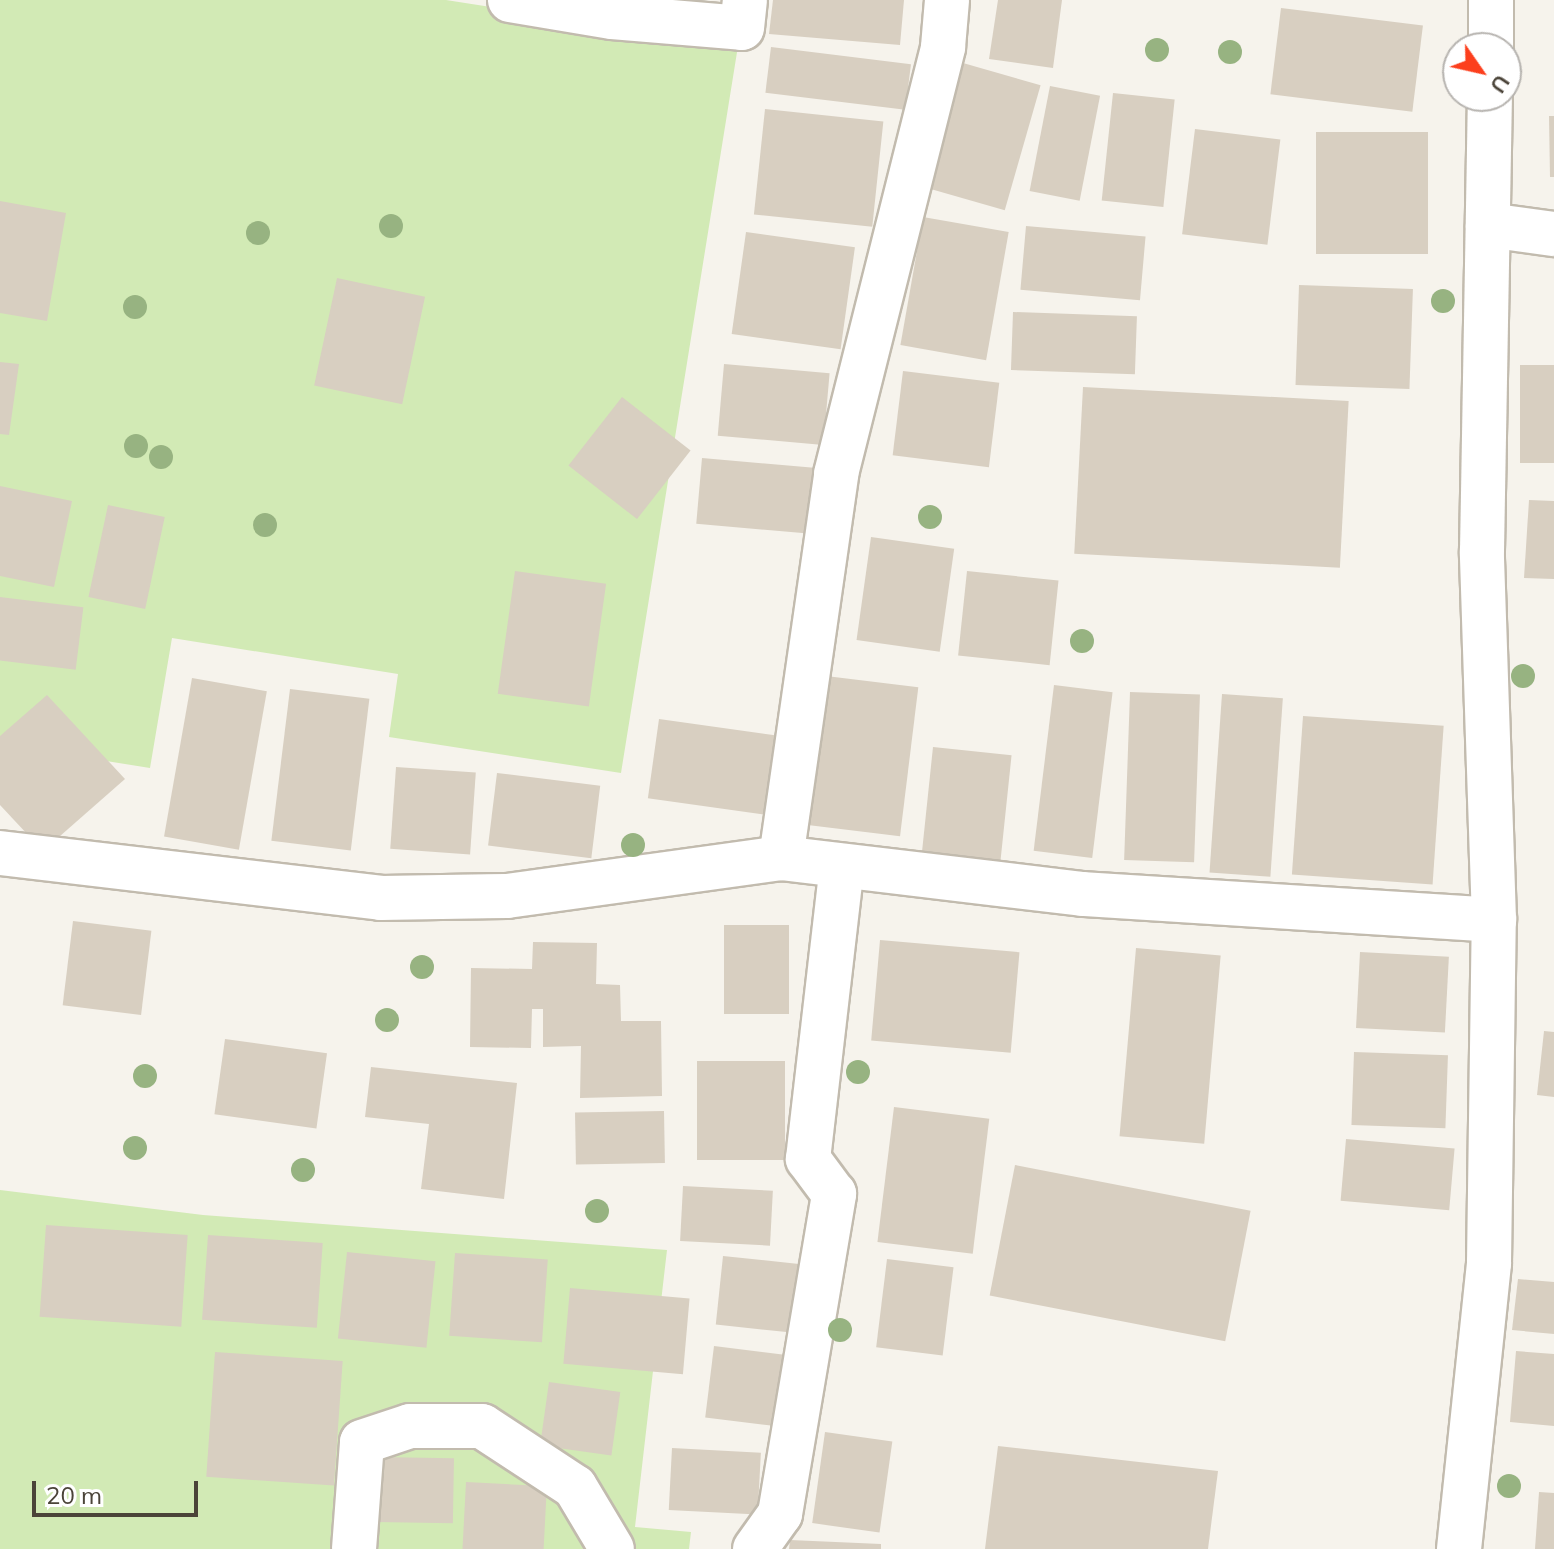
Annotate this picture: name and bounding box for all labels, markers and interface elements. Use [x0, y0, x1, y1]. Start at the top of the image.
north arrow [1442, 32, 1522, 112]
text: U [1484, 70, 1516, 99]
scale bar [36, 1465, 202, 1515]
text: 20 m [46, 1480, 102, 1510]

